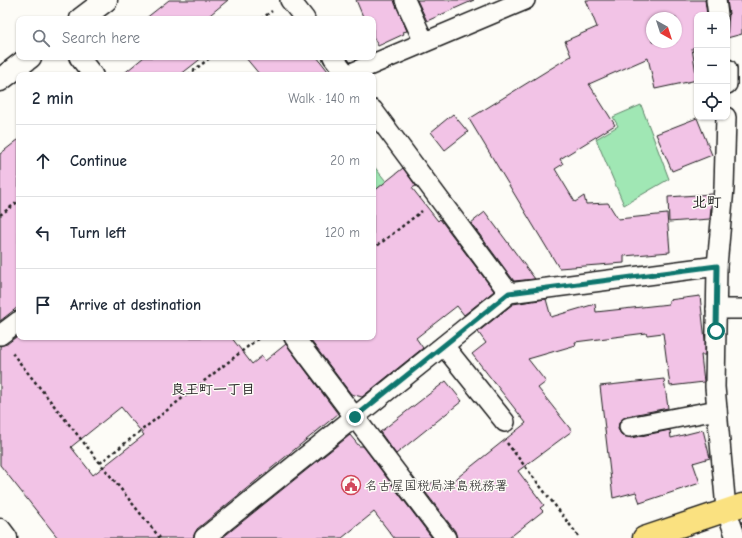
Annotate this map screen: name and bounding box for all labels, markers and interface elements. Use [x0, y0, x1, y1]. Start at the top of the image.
north arrow [646, 12, 682, 48]
map controls [694, 12, 730, 120]
button: + [694, 12, 730, 48]
search box [16, 16, 376, 60]
icon: search [30, 27, 52, 49]
text: Search here [62, 29, 140, 47]
button: − [694, 48, 730, 84]
button: locate [694, 84, 730, 120]
text: 2 min [32, 89, 73, 108]
text: Walk · 140 m [288, 91, 360, 106]
icon: ahead [32, 150, 54, 172]
text: Continue [70, 152, 127, 170]
text: 20 m [330, 153, 360, 168]
district label: 北町 [692, 193, 722, 211]
icon: left [32, 222, 54, 244]
text: Turn left [70, 224, 126, 242]
text: 120 m [325, 225, 360, 240]
icon: arrive [32, 294, 54, 316]
text: Arrive at destination [70, 296, 201, 314]
route start [707, 322, 725, 340]
district label: 良王町一丁目 [171, 381, 255, 398]
route end [346, 408, 364, 426]
public building icon: 名古屋国税局津島税務署 [340, 474, 362, 496]
place label: 名古屋国税局津島税務署 [365, 478, 508, 493]

